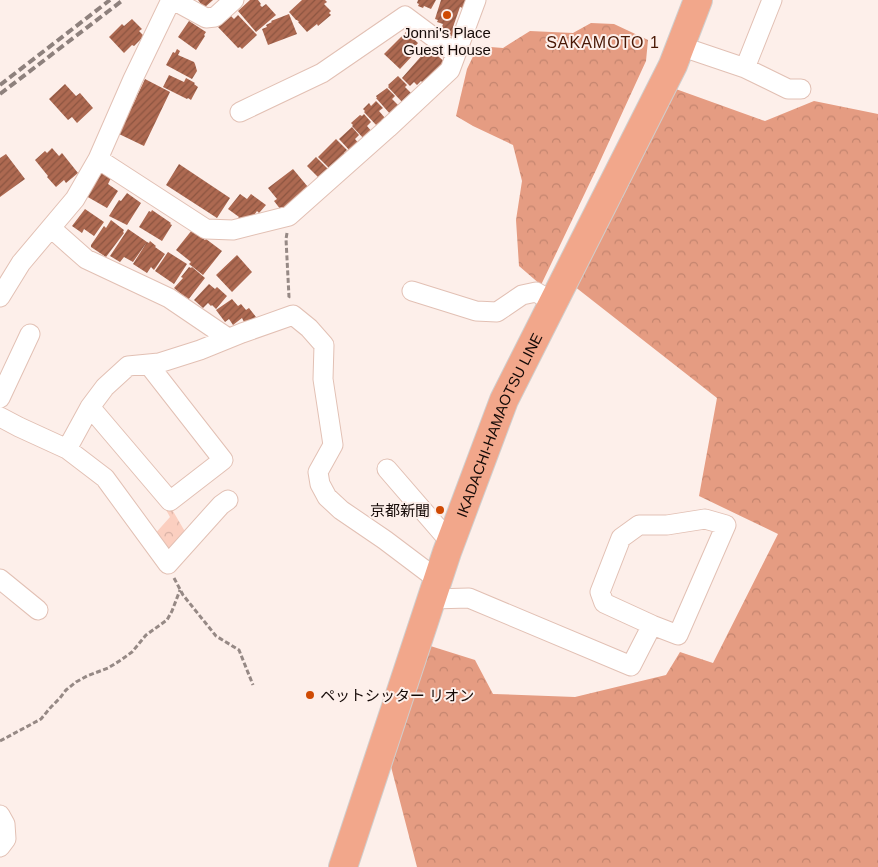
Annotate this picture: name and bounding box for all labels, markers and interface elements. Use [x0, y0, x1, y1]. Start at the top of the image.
marker: Jonni's Place Guest House [441, 9, 453, 21]
place label: Jonni's Place Guest House [403, 24, 491, 58]
district label: SAKAMOTO 1 [546, 34, 660, 51]
street label: IKADACHI-HAMAOTSU LINE [452, 330, 545, 519]
place label: 京都新聞 [370, 502, 430, 519]
marker: 京都新聞 [434, 504, 446, 516]
place label: ペットシッター リオン [320, 687, 474, 704]
marker: ペットシッター リオン [304, 689, 316, 701]

